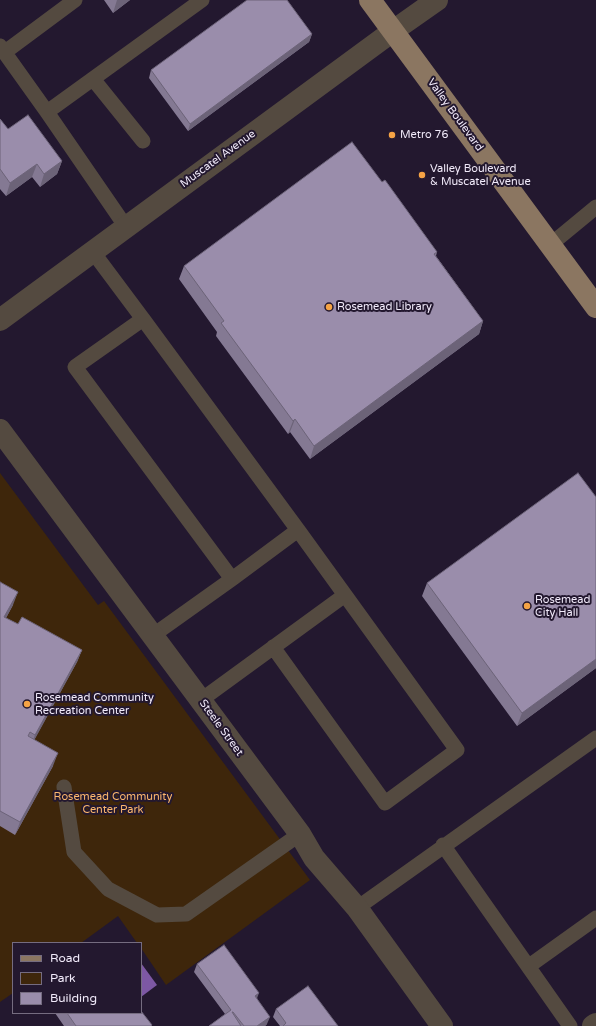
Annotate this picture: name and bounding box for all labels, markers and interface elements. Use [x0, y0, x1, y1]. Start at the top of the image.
street label: Valley Boulevard [424, 76, 486, 154]
street label: Muscatel Avenue [178, 127, 258, 191]
place label: Metro 76 [400, 128, 448, 142]
marker: Metro 76 [387, 130, 397, 140]
place label: Valley Boulevard & Muscatel Avenue [430, 162, 531, 188]
marker: Valley Boulevard & Muscatel Avenue [417, 170, 427, 180]
place label: Rosemead Library [337, 300, 432, 314]
marker: Rosemead Library [324, 302, 334, 312]
place label: Rosemead City Hall [535, 593, 590, 619]
marker: Rosemead City Hall [522, 601, 532, 611]
place label: Rosemead Community Recreation Center [35, 691, 154, 717]
street label: Steele Street [196, 697, 246, 759]
marker: Rosemead Community Recreation Center [22, 699, 32, 709]
park label: Rosemead Community Center Park [54, 790, 172, 816]
legend [12, 942, 142, 1014]
text: Road [50, 951, 80, 965]
text: Park [50, 971, 76, 985]
text: Building [50, 991, 97, 1005]

